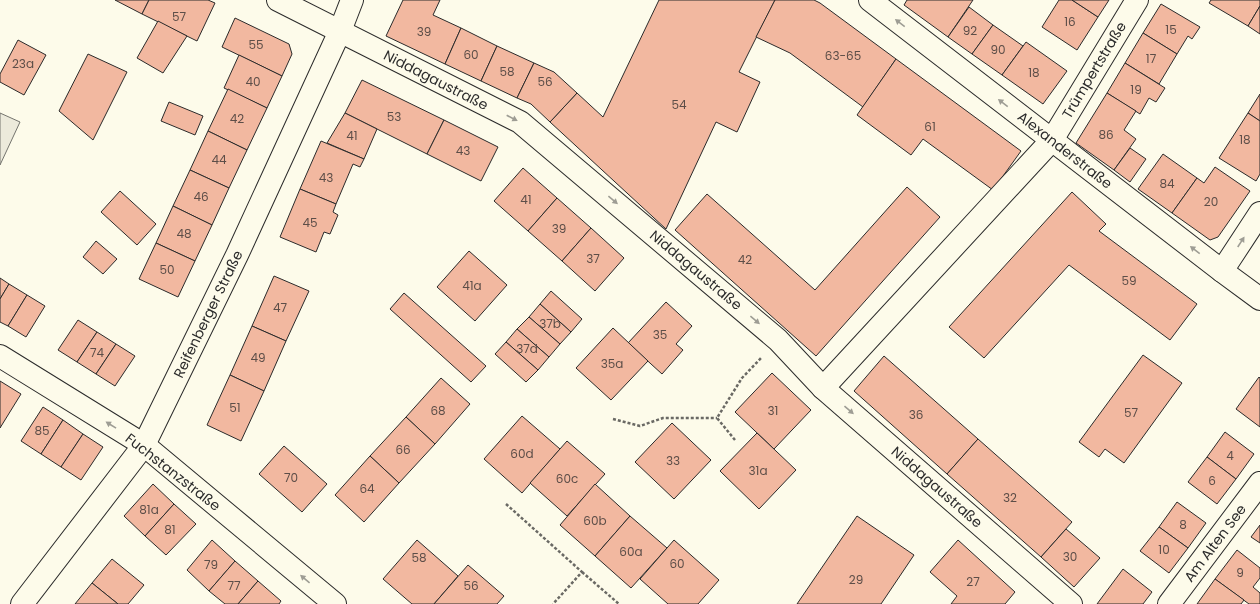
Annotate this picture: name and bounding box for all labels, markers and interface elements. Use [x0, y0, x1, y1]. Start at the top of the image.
house number: 57 [172, 8, 186, 25]
house number: 16 [1064, 13, 1076, 30]
street label: Trümpertstraße [1057, 17, 1131, 122]
one-way arrow [895, 19, 906, 28]
house number: 15 [1165, 21, 1177, 38]
house number: 92 [963, 22, 977, 39]
house number: 39 [417, 23, 431, 40]
house number: 55 [248, 36, 264, 53]
house number: 90 [990, 41, 1006, 58]
street label: Niddagaustraße [380, 45, 492, 115]
house number: 60 [463, 46, 479, 63]
house number: 63-65 [825, 47, 861, 64]
house number: 17 [1146, 50, 1157, 67]
house number: 23a [12, 55, 34, 72]
house number: 58 [499, 63, 515, 80]
house number: 18 [1028, 64, 1040, 81]
house number: 40 [245, 73, 261, 90]
house number: 56 [537, 73, 553, 90]
house number: 19 [1130, 81, 1142, 98]
house number: 54 [671, 96, 687, 113]
one-way arrow [998, 99, 1009, 107]
street label: Alexanderstraße [1013, 107, 1117, 194]
house number: 53 [387, 108, 401, 125]
house number: 42 [230, 110, 244, 127]
one-way arrow [507, 115, 518, 122]
house number: 61 [924, 118, 936, 135]
house number: 86 [1098, 126, 1114, 143]
house number: 41 [346, 127, 358, 144]
house number: 18 [1239, 131, 1251, 148]
house number: 43 [456, 142, 470, 159]
house number: 44 [211, 151, 227, 168]
house number: 43 [319, 169, 333, 186]
house number: 84 [1159, 175, 1175, 192]
house number: 46 [193, 188, 209, 205]
house number: 41 [520, 191, 532, 208]
house number: 20 [1204, 193, 1218, 210]
one-way arrow [608, 196, 618, 205]
house number: 45 [302, 214, 318, 231]
house number: 39 [552, 220, 566, 237]
house number: 48 [176, 225, 192, 242]
street label: Niddagaustraße [646, 225, 747, 315]
one-way arrow [1237, 237, 1245, 247]
one-way arrow [1190, 246, 1201, 255]
street label: Reifenberger Straße [168, 247, 248, 381]
house number: 37 [586, 250, 600, 267]
house number: 42 [738, 251, 752, 268]
house number: 50 [159, 261, 175, 278]
house number: 59 [1121, 272, 1137, 289]
house number: 41a [462, 277, 482, 294]
house number: 47 [273, 299, 287, 316]
house number: 37b [539, 315, 561, 332]
one-way arrow [750, 316, 761, 325]
house number: 35 [653, 326, 667, 343]
house number: 37d [516, 340, 538, 357]
house number: 74 [90, 344, 104, 361]
house number: 49 [250, 349, 266, 366]
house number: 35a [601, 355, 623, 372]
house number: 51 [229, 399, 241, 416]
house number: 68 [430, 402, 446, 419]
house number: 31 [768, 402, 778, 419]
house number: 57 [1124, 404, 1138, 421]
one-way arrow [844, 405, 854, 415]
house number: 36 [909, 406, 923, 423]
one-way arrow [105, 421, 117, 428]
house number: 85 [34, 422, 50, 439]
street label: Fuchstanzstraße [121, 428, 225, 516]
house number: 66 [395, 441, 411, 458]
street label: Niddagaustraße [887, 442, 987, 532]
house number: 60d [510, 445, 534, 462]
house number: 4 [1226, 447, 1234, 464]
house number: 33 [666, 452, 680, 469]
house number: 31a [748, 462, 768, 479]
house number: 70 [284, 469, 298, 486]
house number: 60c [556, 470, 578, 487]
house number: 6 [1208, 472, 1216, 489]
house number: 64 [359, 480, 375, 497]
house number: 32 [1003, 489, 1017, 506]
street label: Am Alten See [1179, 500, 1251, 586]
house number: 81a [139, 501, 159, 518]
house number: 60b [583, 512, 607, 529]
house number: 8 [1179, 516, 1187, 533]
house number: 81 [164, 521, 176, 538]
house number: 10 [1158, 541, 1170, 558]
house number: 60a [619, 543, 643, 560]
house number: 30 [1063, 548, 1077, 565]
house number: 58 [411, 549, 427, 566]
house number: 60 [669, 555, 685, 572]
house number: 79 [204, 556, 218, 573]
house number: 9 [1236, 564, 1244, 581]
house number: 29 [849, 571, 863, 588]
house number: 27 [966, 573, 980, 590]
one-way arrow [300, 575, 310, 584]
house number: 77 [227, 577, 241, 594]
house number: 56 [463, 577, 479, 594]

